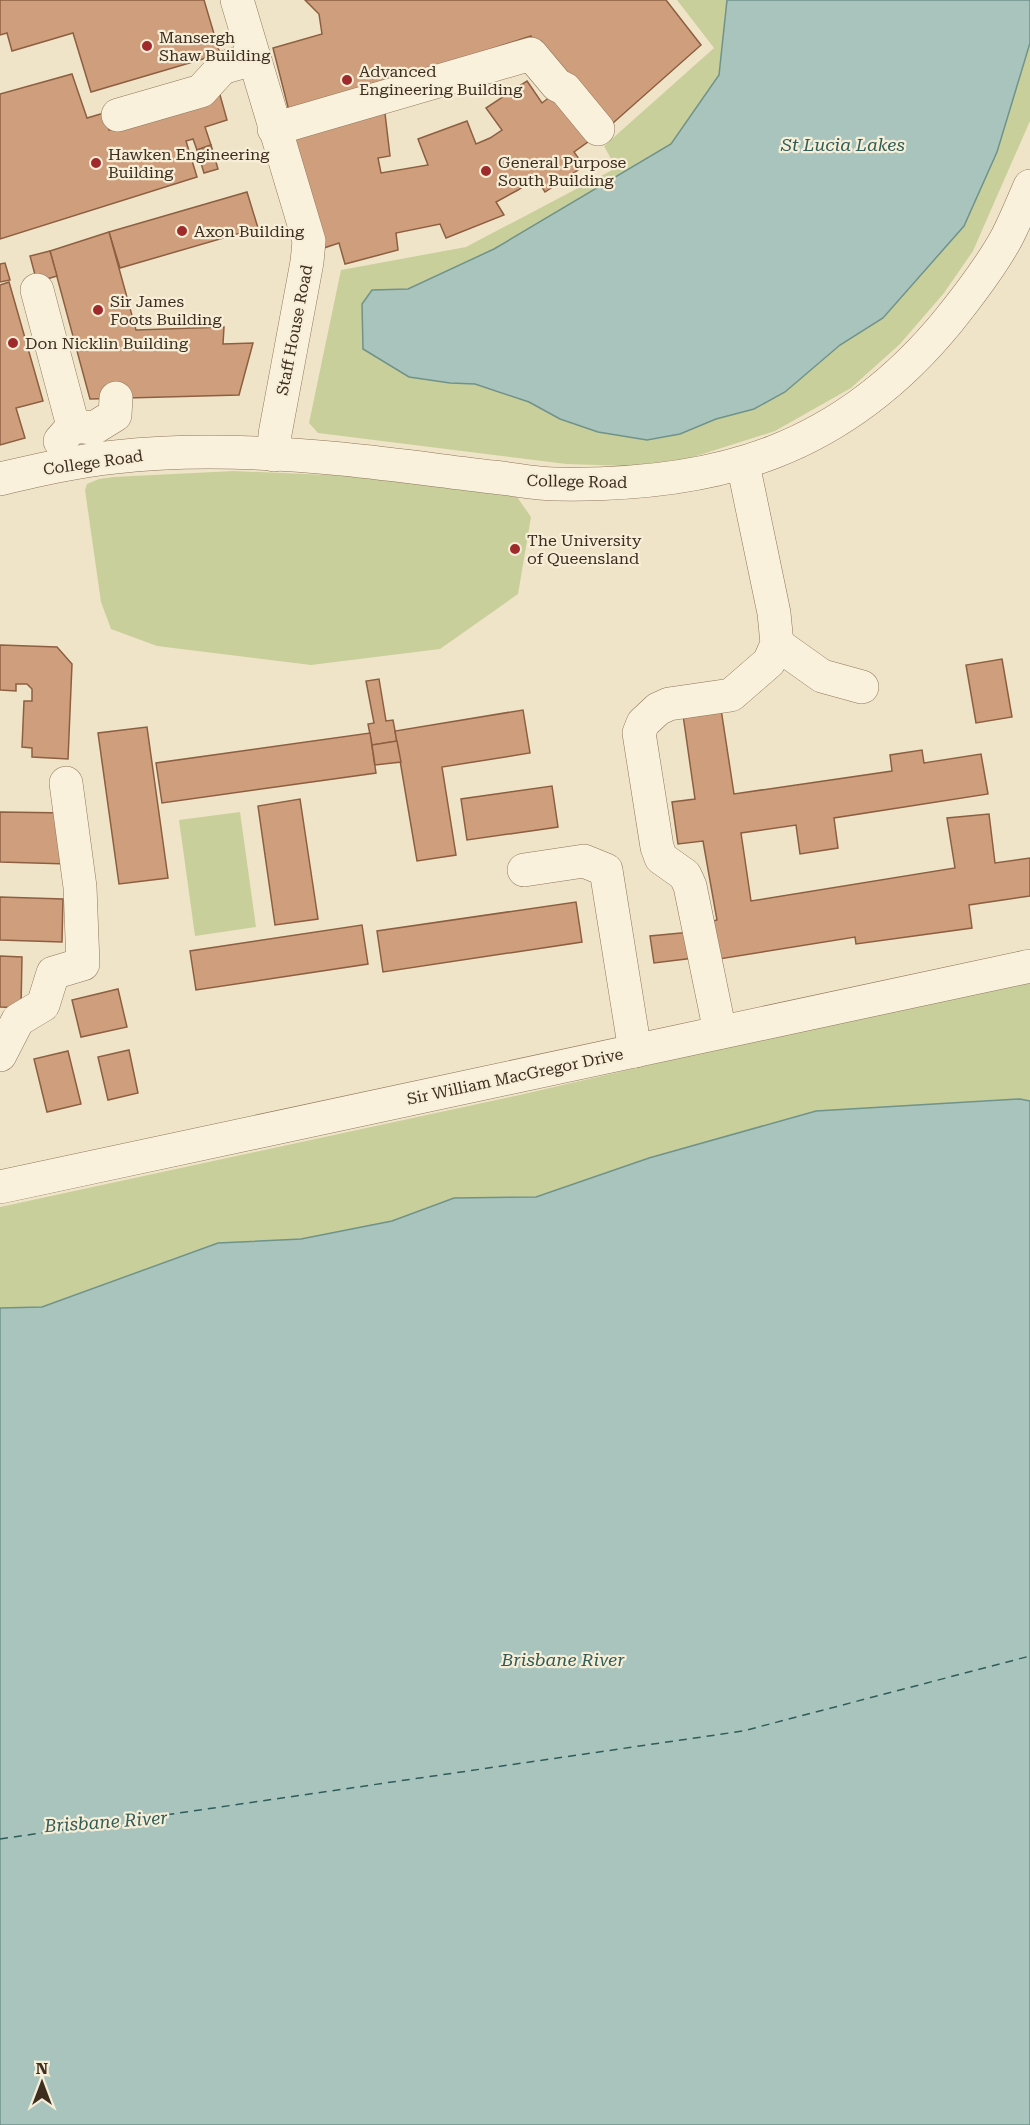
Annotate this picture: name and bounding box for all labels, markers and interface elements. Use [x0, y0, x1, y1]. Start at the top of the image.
place label: Mansergh Shaw Building [159, 28, 271, 65]
marker: Mansergh Shaw Building [140, 39, 154, 53]
place label: Advanced Engineering Building [359, 62, 523, 99]
marker: Advanced Engineering Building [340, 73, 354, 87]
water label: St Lucia Lakes [780, 134, 905, 155]
place label: Hawken Engineering Building [108, 145, 270, 182]
place label: General Purpose South Building [498, 153, 627, 190]
marker: Hawken Engineering Building [89, 156, 103, 170]
marker: General Purpose South Building [479, 164, 493, 178]
place label: Axon Building [194, 222, 305, 241]
marker: Axon Building [175, 224, 189, 238]
street label: Staff House Road [273, 263, 316, 397]
place label: Sir James Foots Building [110, 292, 222, 329]
marker: Sir James Foots Building [91, 303, 105, 317]
place label: Don Nicklin Building [25, 334, 189, 353]
marker: Don Nicklin Building [6, 336, 20, 350]
street label: College Road [42, 446, 144, 479]
street label: College Road [526, 471, 628, 492]
place label: The University of Queensland [527, 531, 642, 568]
marker: The University of Queensland [508, 542, 522, 556]
street label: Sir William MacGregor Drive [405, 1044, 625, 1109]
water label: Brisbane River [500, 1649, 625, 1670]
water label: Brisbane River [43, 1807, 169, 1836]
north arrow [12, 2053, 72, 2113]
text: N [36, 2059, 48, 2078]

